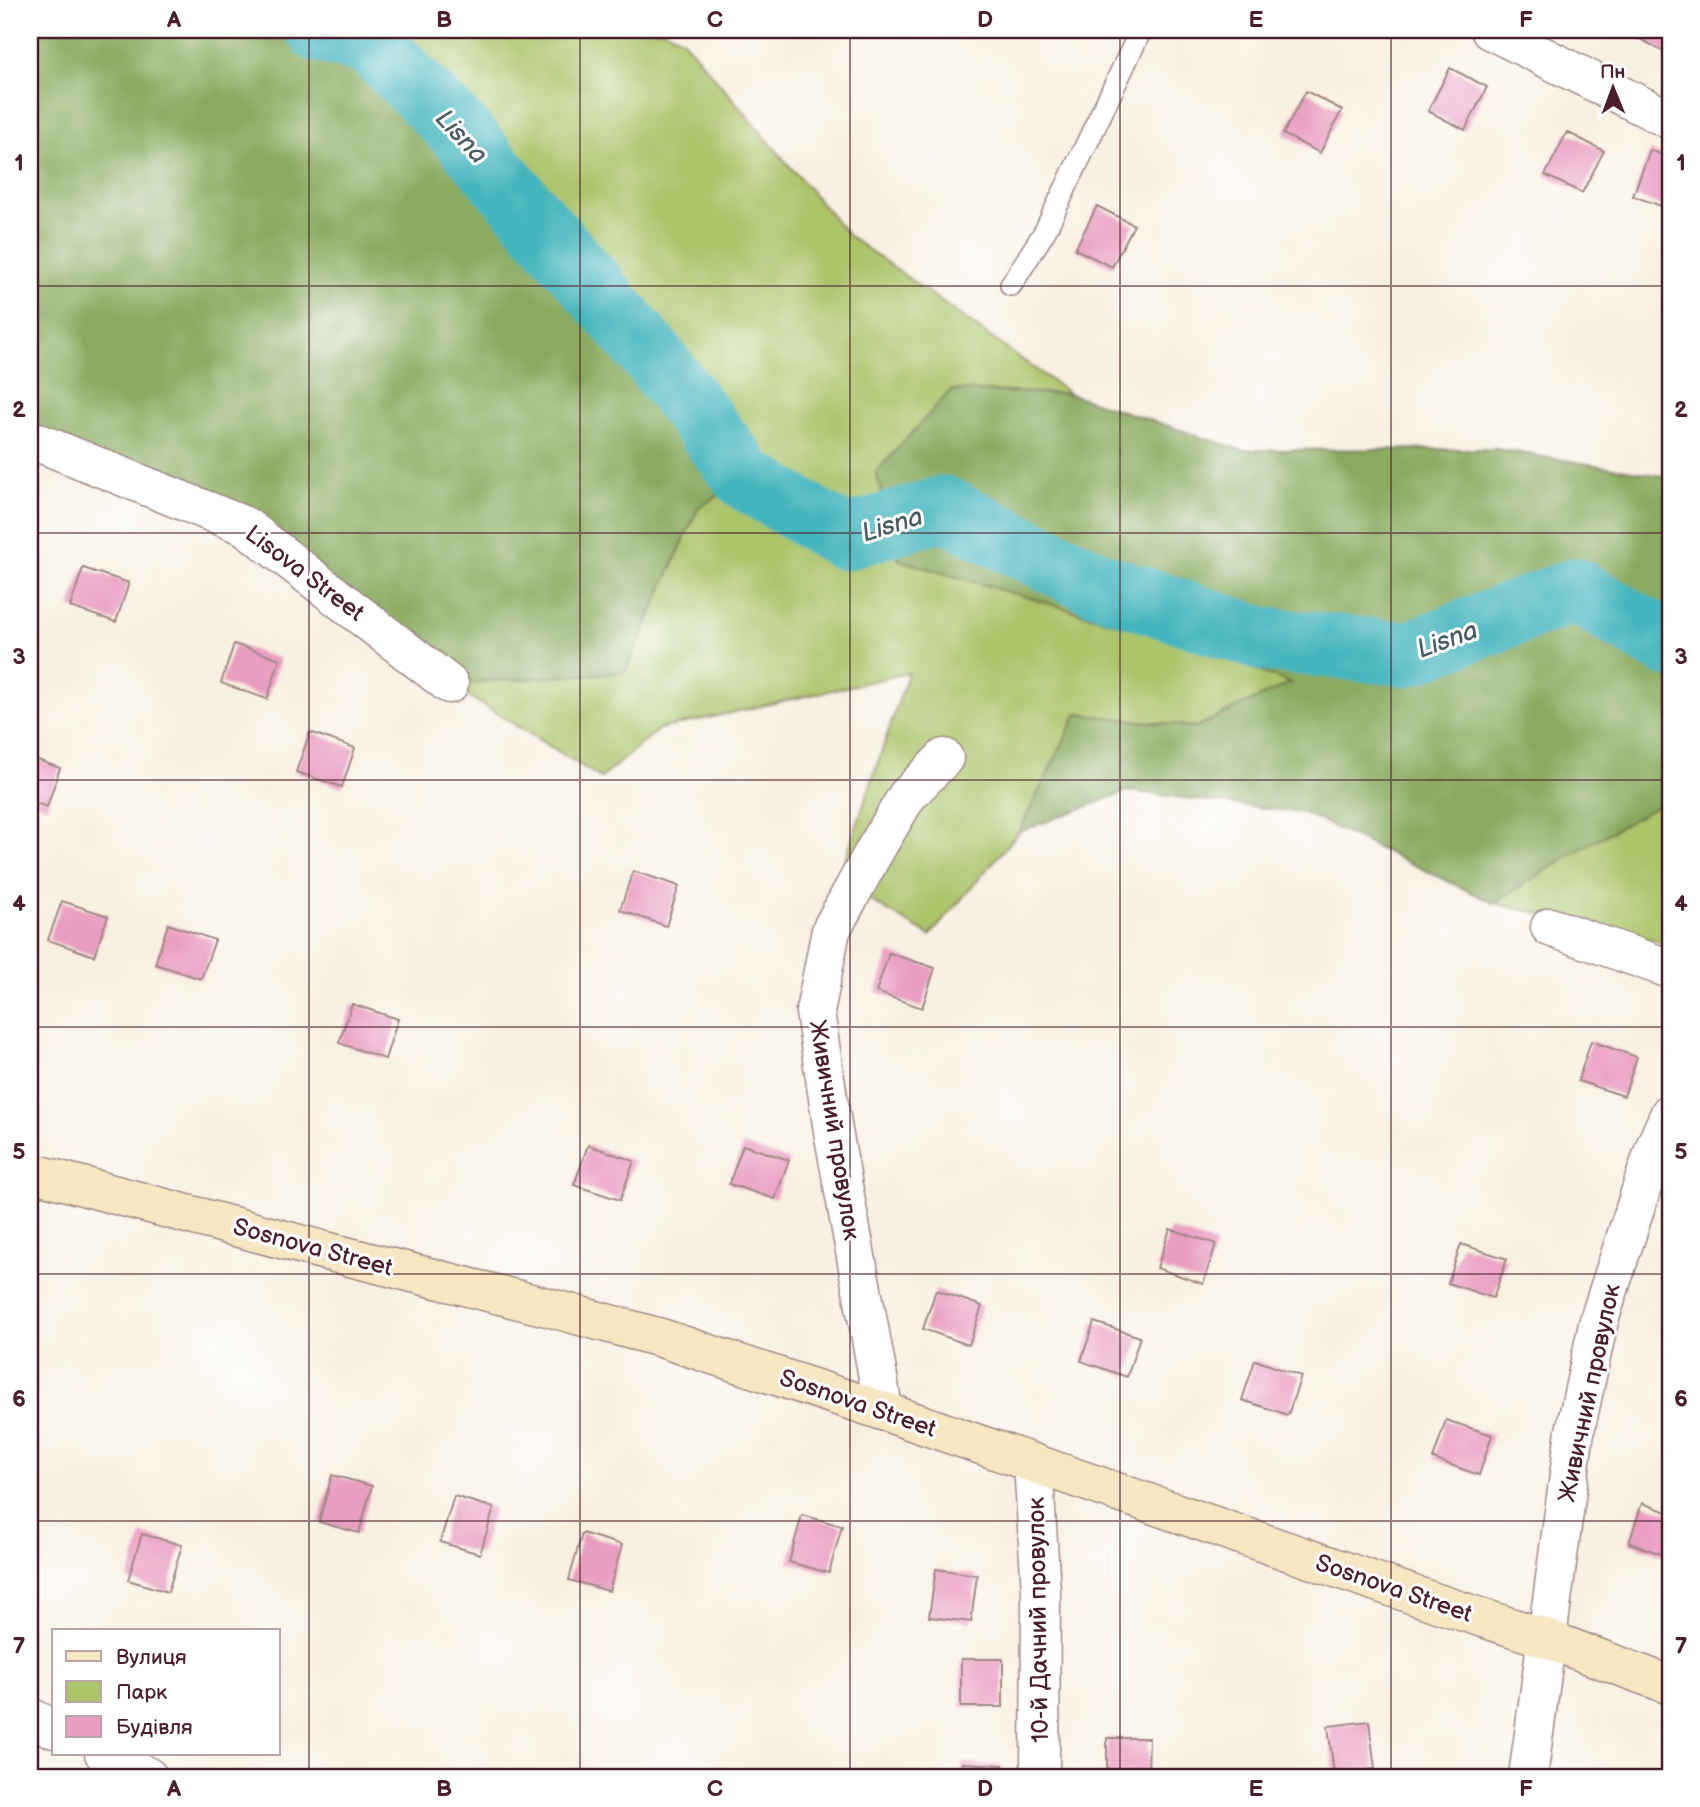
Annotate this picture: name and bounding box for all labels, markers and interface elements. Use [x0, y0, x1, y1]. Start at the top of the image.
text: A [166, 6, 182, 34]
text: B [436, 6, 452, 34]
text: C [707, 6, 723, 34]
text: D [977, 6, 993, 34]
text: E [1249, 6, 1264, 34]
text: F [1519, 6, 1533, 34]
north arrow [1578, 52, 1648, 122]
text: Пн [1600, 61, 1626, 84]
water label: Lisna [428, 104, 493, 170]
text: 1 [14, 149, 24, 177]
text: 1 [1676, 149, 1686, 177]
text: 2 [12, 396, 26, 424]
text: 2 [1674, 396, 1688, 424]
water label: Lisna [858, 502, 927, 549]
street label: Lisova Street [239, 519, 370, 628]
water label: Lisna [1413, 615, 1482, 666]
text: 3 [12, 643, 26, 671]
text: 3 [1674, 643, 1688, 671]
text: 4 [12, 890, 26, 918]
text: 4 [1674, 890, 1688, 918]
street label: Живичний провулок [803, 1018, 866, 1242]
text: 5 [12, 1138, 26, 1166]
text: 5 [1674, 1138, 1688, 1166]
street label: Sosnova Street [230, 1212, 396, 1283]
street label: Живичний провулок [1552, 1281, 1627, 1505]
street label: Sosnova Street [776, 1363, 941, 1444]
text: 6 [12, 1385, 26, 1413]
text: 6 [1674, 1385, 1688, 1413]
street label: 10-й Дачний провулок [1022, 1497, 1055, 1743]
street label: Sosnova Street [1312, 1548, 1477, 1629]
legend [52, 1629, 280, 1755]
text: 7 [13, 1632, 26, 1660]
text: 7 [1675, 1632, 1688, 1660]
text: Вулиця [116, 1645, 187, 1670]
text: Парк [116, 1680, 167, 1705]
text: Будівля [116, 1715, 193, 1740]
text: A [166, 1775, 182, 1803]
text: B [436, 1775, 452, 1803]
text: C [707, 1775, 723, 1803]
text: D [977, 1775, 993, 1803]
text: E [1249, 1775, 1264, 1803]
text: F [1519, 1775, 1533, 1803]

